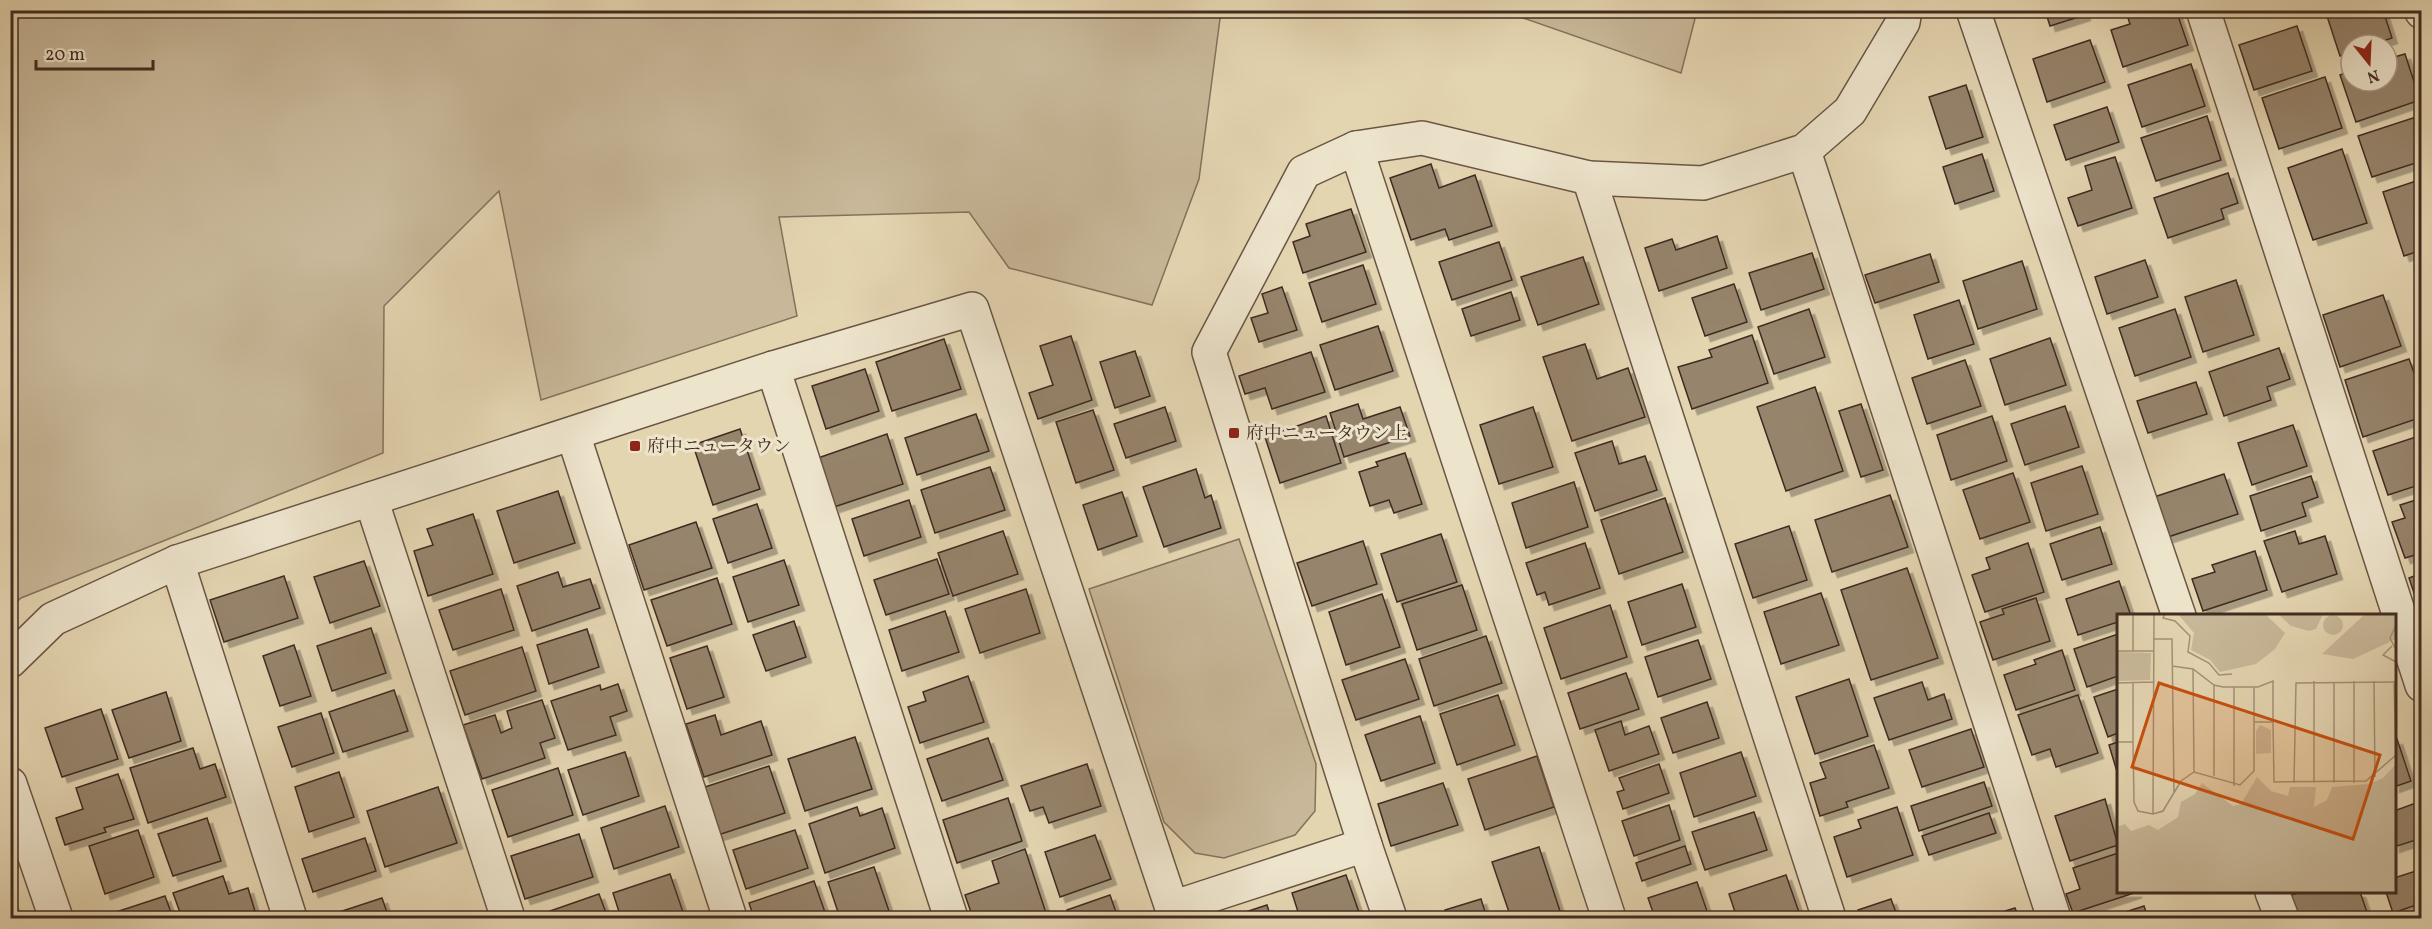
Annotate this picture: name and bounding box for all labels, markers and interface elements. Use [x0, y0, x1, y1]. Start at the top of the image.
scale bar [36, 33, 153, 71]
north arrow [2339, 33, 2399, 93]
text: 20 m [45, 43, 85, 68]
text: N [2364, 63, 2382, 88]
place label: 府中ニュータウン上 [1246, 422, 1408, 447]
marker: 府中ニュータウン上 [1227, 426, 1241, 440]
place label: 府中ニュータウン [647, 435, 791, 460]
marker: 府中ニュータウン [628, 439, 642, 453]
inset map [2117, 614, 2396, 893]

